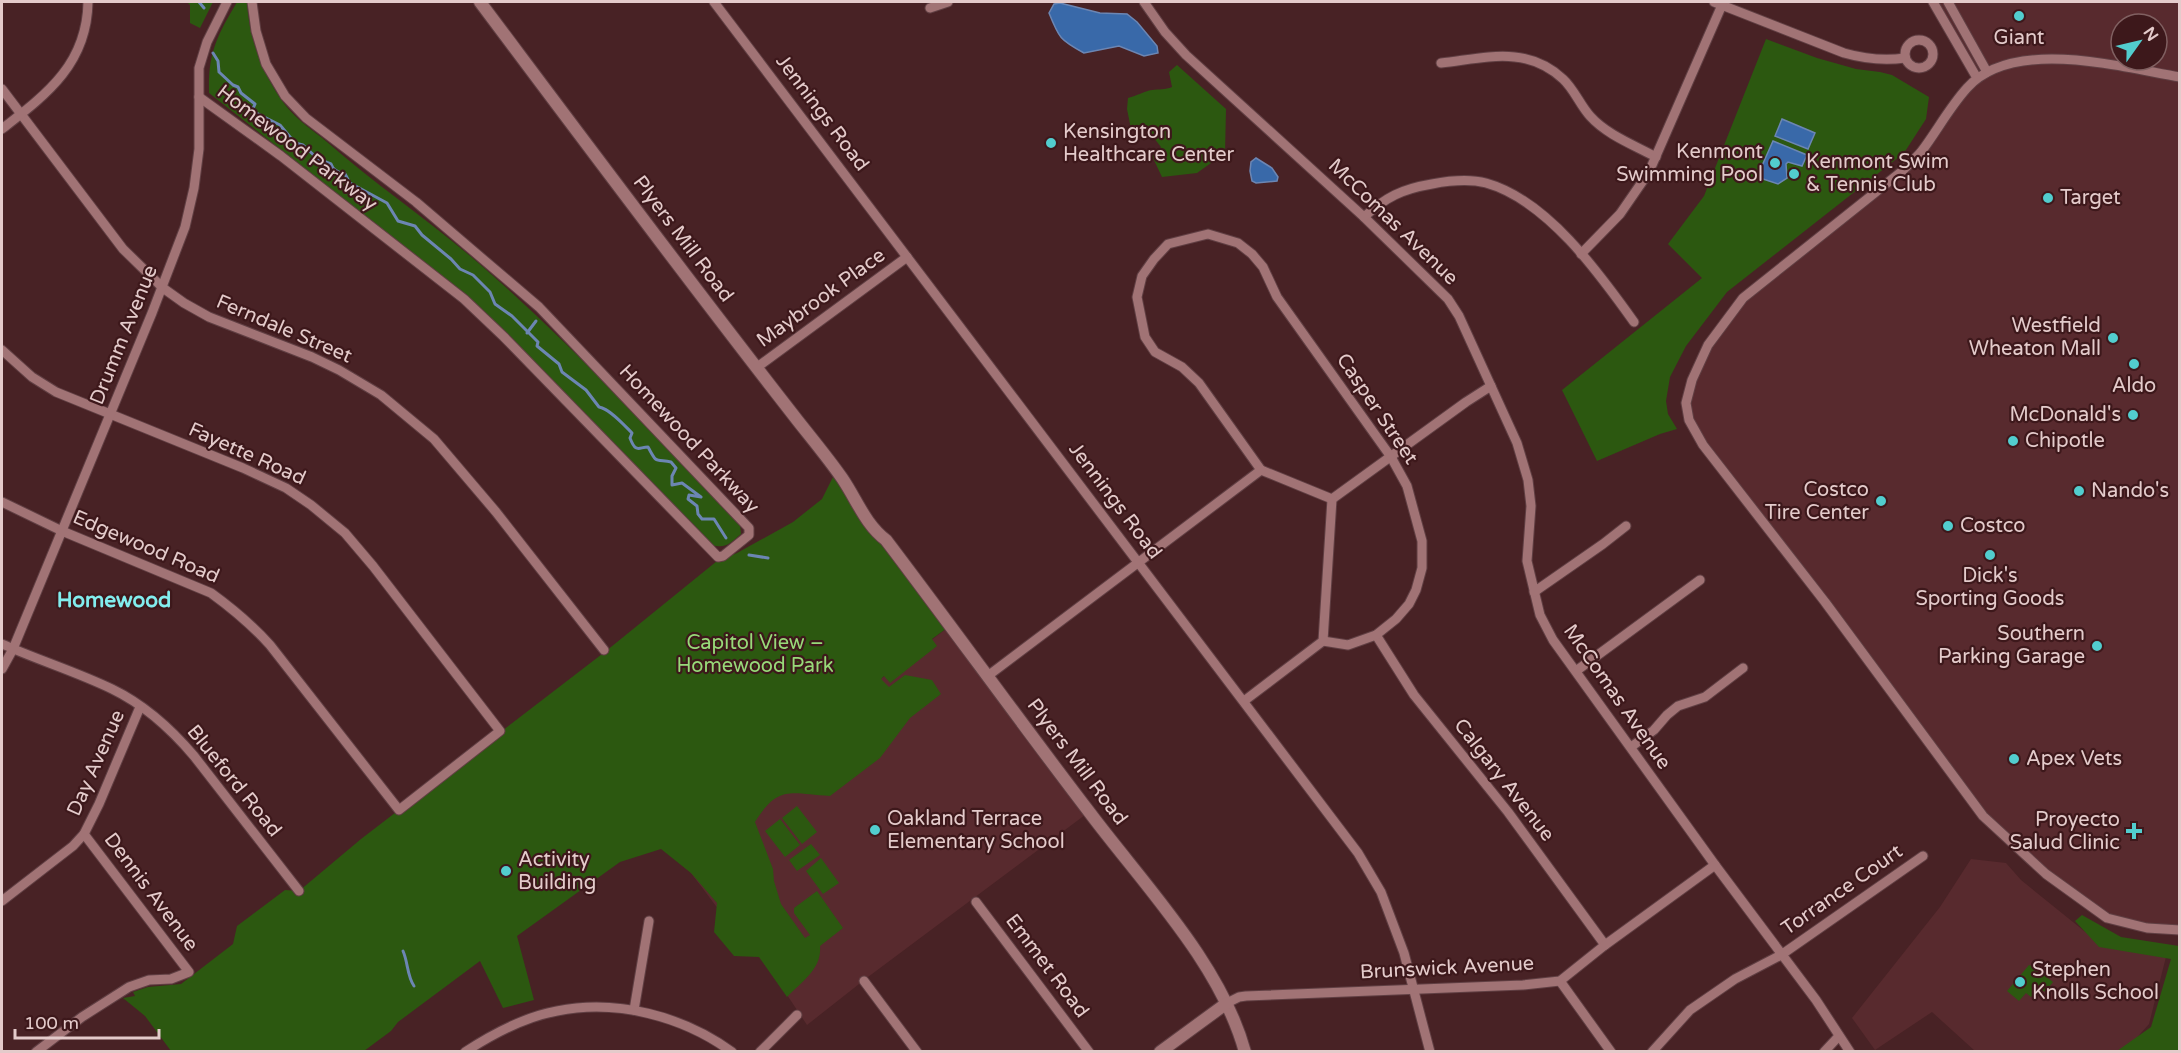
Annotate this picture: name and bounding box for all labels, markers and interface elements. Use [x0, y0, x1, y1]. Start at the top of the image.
marker: Giant [2012, 9, 2026, 23]
north arrow [2109, 12, 2169, 72]
text: N [2139, 23, 2162, 45]
place label: Giant [1994, 26, 2045, 50]
street label: Jennings Road [770, 50, 874, 176]
street label: Homewood Parkway [212, 80, 382, 216]
place label: Kensington Healthcare Center [1063, 120, 1235, 167]
marker: Kensington Healthcare Center [1044, 136, 1058, 150]
place label: Kenmont Swimming Pool [1616, 140, 1763, 187]
place label: Kenmont Swim & Tennis Club [1806, 150, 1949, 197]
street label: McComas Avenue [1323, 154, 1463, 290]
marker: Kenmont Swimming Pool [1768, 156, 1782, 170]
marker: Kenmont Swim & Tennis Club [1787, 167, 1801, 181]
street label: Plyers Mill Road [628, 171, 738, 307]
place label: Target [2060, 186, 2121, 210]
marker: Target [2041, 191, 2055, 205]
street label: Maybrook Place [752, 243, 890, 353]
street label: Drumm Avenue [85, 262, 163, 408]
street label: Ferndale Street [213, 290, 356, 369]
place label: Westfield Wheaton Mall [1969, 314, 2101, 361]
marker: Westfield Wheaton Mall [2106, 331, 2120, 345]
street label: Casper Street [1331, 349, 1423, 469]
marker: Aldo [2127, 357, 2141, 371]
street label: Homewood Parkway [614, 360, 764, 519]
place label: Aldo [2112, 374, 2156, 398]
place label: McDonald's [2009, 403, 2121, 427]
marker: McDonald's [2126, 408, 2140, 422]
street label: Fayette Road [185, 418, 309, 490]
place label: Chipotle [2025, 429, 2105, 453]
marker: Chipotle [2006, 434, 2020, 448]
street label: Jennings Road [1063, 438, 1167, 564]
place label: Costco Tire Center [1765, 478, 1869, 525]
place label: Nando's [2091, 479, 2169, 503]
marker: Nando's [2072, 484, 2086, 498]
marker: Costco Tire Center [1874, 494, 1888, 508]
street label: Edgewood Road [69, 505, 223, 589]
place label: Costco [1960, 514, 2026, 538]
marker: Costco [1941, 519, 1955, 533]
marker: Dick's Sporting Goods [1983, 548, 1997, 562]
place label: Dick's Sporting Goods [1916, 564, 2064, 611]
district label: Homewood [57, 588, 171, 613]
street label: McComas Avenue [1558, 620, 1676, 774]
place label: Southern Parking Garage [1938, 622, 2085, 669]
park label: Capitol View – Homewood Park [676, 631, 834, 678]
marker: Southern Parking Garage [2090, 639, 2104, 653]
street label: Plyers Mill Road [1022, 694, 1132, 830]
street label: Day Avenue [62, 706, 130, 820]
street label: Calgary Avenue [1449, 714, 1559, 846]
street label: Blueford Road [182, 720, 286, 842]
place label: Apex Vets [2026, 747, 2122, 771]
marker: Apex Vets [2007, 752, 2021, 766]
place label: Oakland Terrace Elementary School [887, 807, 1065, 854]
place label: Proyecto Salud Clinic [2010, 808, 2120, 855]
marker: Proyecto Salud Clinic [2125, 822, 2143, 840]
marker: Oakland Terrace Elementary School [868, 823, 882, 837]
street label: Dennis Avenue [99, 828, 203, 956]
street label: Torrance Court [1777, 839, 1907, 941]
place label: Activity Building [518, 848, 596, 895]
marker: Activity Building [499, 864, 513, 878]
street label: Emmet Road [1000, 909, 1094, 1023]
street label: Brunswick Avenue [1359, 951, 1535, 985]
place label: Stephen Knolls School [2032, 958, 2159, 1005]
marker: Stephen Knolls School [2013, 975, 2027, 989]
scale bar [15, 1002, 159, 1040]
text: 100 m [24, 1012, 79, 1034]

